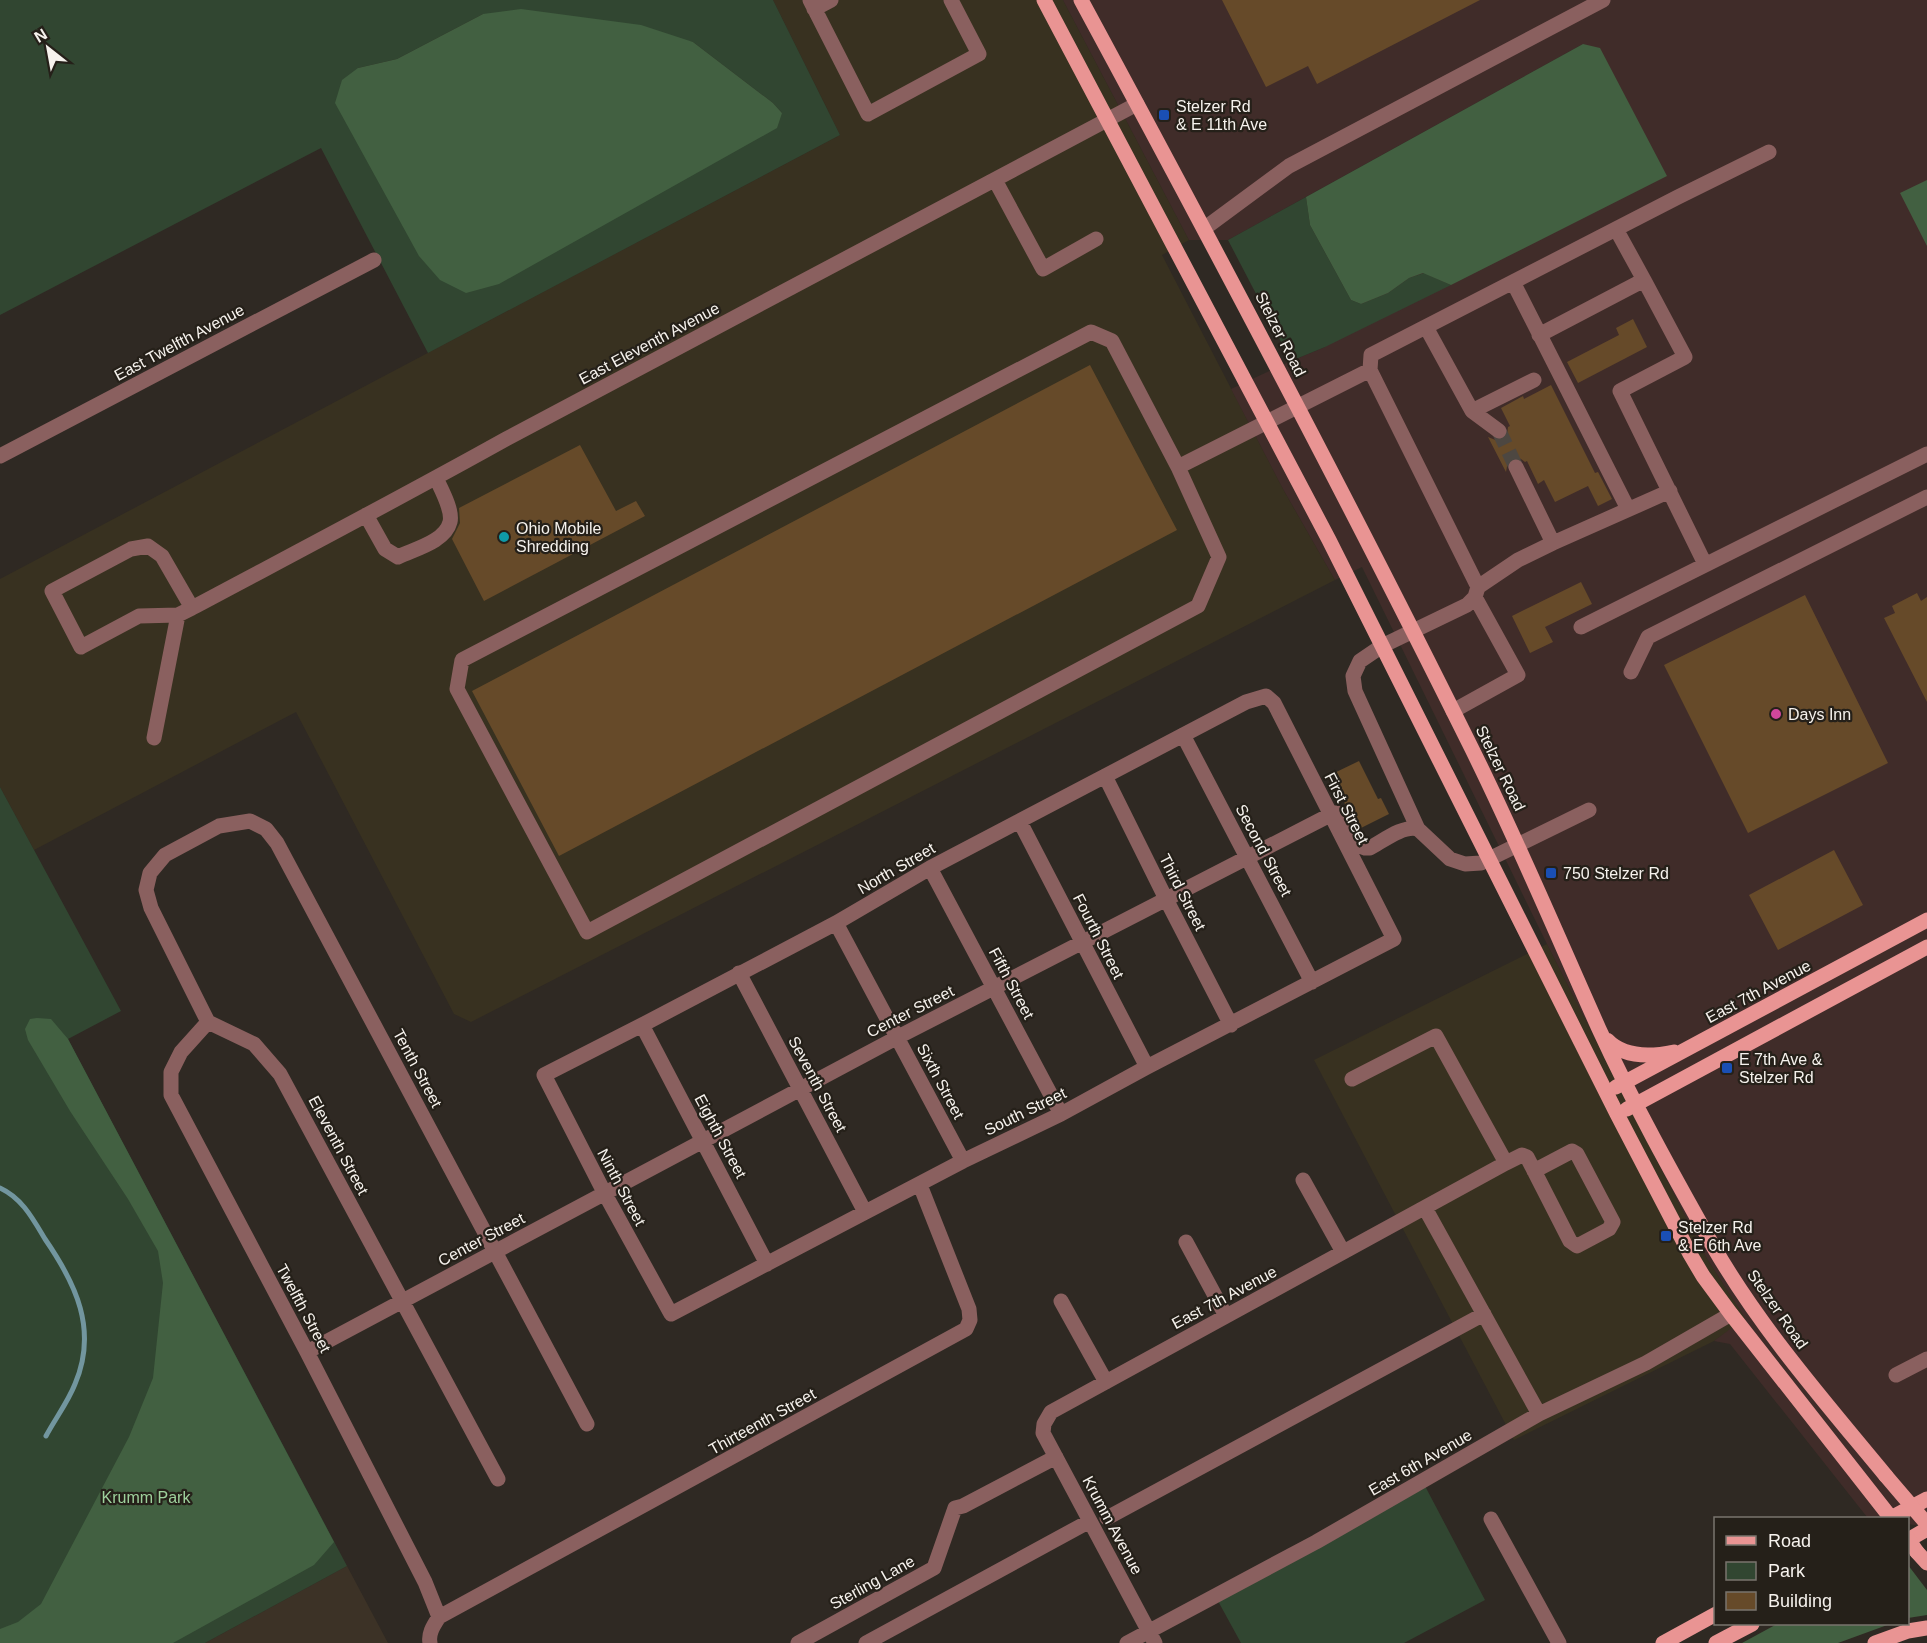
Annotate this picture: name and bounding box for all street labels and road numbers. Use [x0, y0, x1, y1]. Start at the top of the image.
street label: Stelzer Road [1252, 289, 1309, 379]
street label: East Eleventh Avenue [576, 299, 722, 388]
street label: East Twelfth Avenue [111, 301, 247, 384]
street label: Stelzer Road [1473, 723, 1528, 814]
street label: First Street [1321, 770, 1372, 847]
street label: Second Street [1232, 801, 1295, 899]
street label: North Street [855, 839, 938, 897]
street label: Third Street [1156, 851, 1209, 934]
street label: Fourth Street [1070, 891, 1128, 982]
street label: Fifth Street [986, 945, 1038, 1022]
street label: East 7th Avenue [1703, 957, 1814, 1026]
street label: Center Street [864, 982, 957, 1041]
street label: Tenth Street [390, 1026, 446, 1111]
street label: Seventh Street [785, 1034, 850, 1135]
street label: Sixth Street [914, 1041, 968, 1122]
street label: South Street [982, 1084, 1069, 1139]
street label: Eighth Street [691, 1091, 750, 1182]
street label: Eleventh Street [305, 1093, 372, 1198]
street label: Ninth Street [594, 1146, 649, 1229]
street label: Center Street [435, 1209, 528, 1269]
street label: Twelfth Street [273, 1261, 334, 1356]
street label: East 7th Avenue [1169, 1263, 1280, 1332]
street label: Stelzer Road [1744, 1267, 1811, 1352]
street label: Thirteenth Street [706, 1385, 819, 1458]
street label: East 6th Avenue [1366, 1426, 1475, 1499]
street label: Krumm Avenue [1079, 1473, 1146, 1577]
street label: Sterling Lane [827, 1552, 918, 1613]

